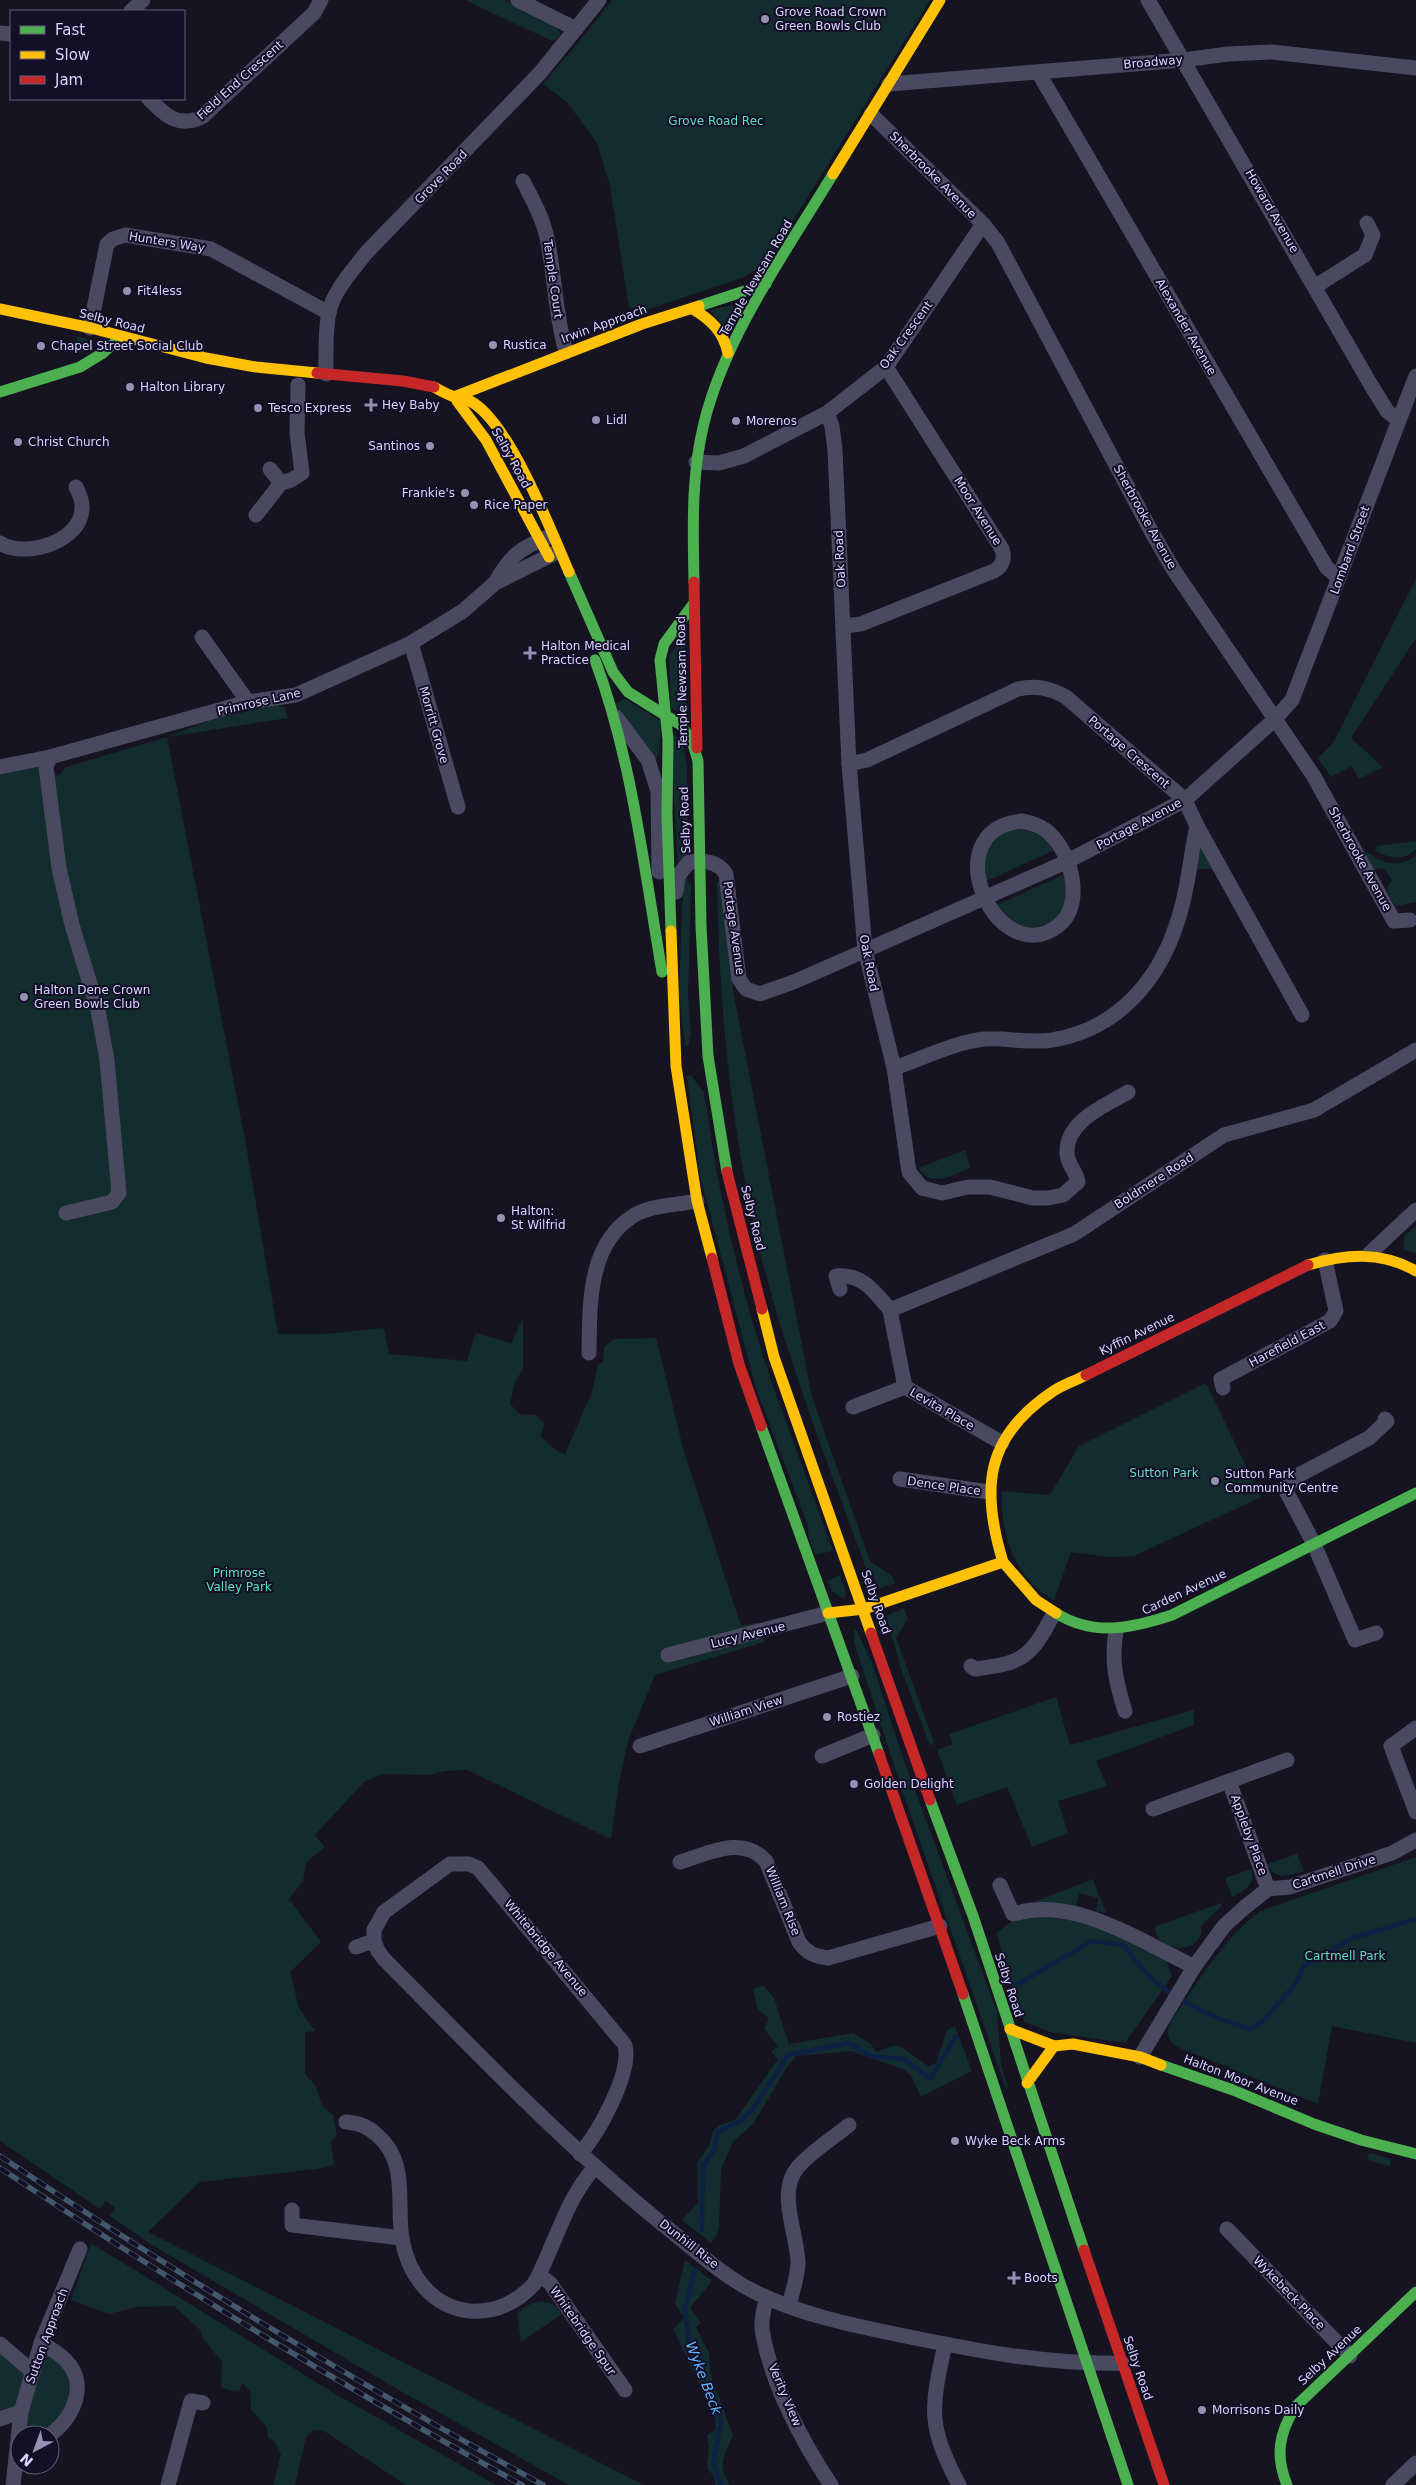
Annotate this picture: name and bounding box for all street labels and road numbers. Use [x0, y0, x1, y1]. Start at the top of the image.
street label: Field End Crescent [194, 37, 286, 122]
street label: Broadway [1123, 52, 1183, 72]
street label: Sherbrooke Avenue [887, 129, 979, 221]
street label: Grove Road [412, 147, 470, 207]
street label: Howard Avenue [1242, 167, 1302, 255]
street label: Temple Newsam Road [716, 217, 795, 339]
street label: Hunters Way [128, 229, 206, 255]
street label: Temple Court [540, 238, 566, 320]
street label: Alexander Avenue [1153, 276, 1219, 378]
street label: Oak Crescent [877, 298, 936, 372]
street label: Irwin Approach [559, 302, 649, 346]
street label: Selby Road [78, 306, 146, 336]
street label: Selby Road [489, 425, 533, 491]
street label: Sherbrooke Avenue [1111, 463, 1179, 571]
street label: Moor Avenue [951, 474, 1005, 548]
street label: Lombard Street [1328, 504, 1373, 596]
street label: Oak Road [832, 530, 848, 588]
street label: Temple Newsam Road [674, 616, 690, 749]
street label: Morritt Grove [416, 685, 452, 765]
street label: Primrose Lane [216, 686, 302, 718]
street label: Portage Crescent [1086, 713, 1173, 791]
street label: Selby Road [677, 786, 693, 854]
street label: Portage Avenue [1094, 796, 1184, 852]
street label: Sherbrooke Avenue [1326, 805, 1394, 913]
street label: Portage Avenue [720, 880, 748, 976]
street label: Oak Road [857, 933, 881, 993]
street label: Boldmere Road [1112, 1150, 1196, 1212]
street label: Selby Road [738, 1184, 768, 1252]
street label: Kyffin Avenue [1097, 1310, 1177, 1358]
street label: Harefield East [1247, 1318, 1328, 1370]
street label: Levita Place [907, 1385, 977, 1433]
street label: Dence Place [906, 1474, 982, 1498]
street label: Carden Avenue [1140, 1566, 1228, 1618]
street label: Selby Road [858, 1568, 894, 1636]
street label: Lucy Avenue [709, 1619, 787, 1651]
street label: William View [708, 1693, 785, 1729]
street label: Appleby Place [1228, 1793, 1270, 1877]
street label: Cartmell Drive [1291, 1852, 1377, 1892]
street label: William Rise [763, 1864, 803, 1938]
street label: Whitebridge Avenue [501, 1897, 591, 1999]
street label: Selby Road [992, 1951, 1026, 2019]
street label: Halton Moor Avenue [1182, 2052, 1300, 2108]
street label: Dunhill Rise [657, 2217, 721, 2271]
street label: Wykebeck Place [1250, 2253, 1328, 2333]
street label: Whitebridge Spur [547, 2284, 619, 2378]
street label: Sutton Approach [23, 2286, 71, 2386]
street label: Selby Avenue [1295, 2322, 1365, 2388]
street label: Selby Road [1120, 2334, 1156, 2402]
street label: Verity View [765, 2361, 805, 2429]

